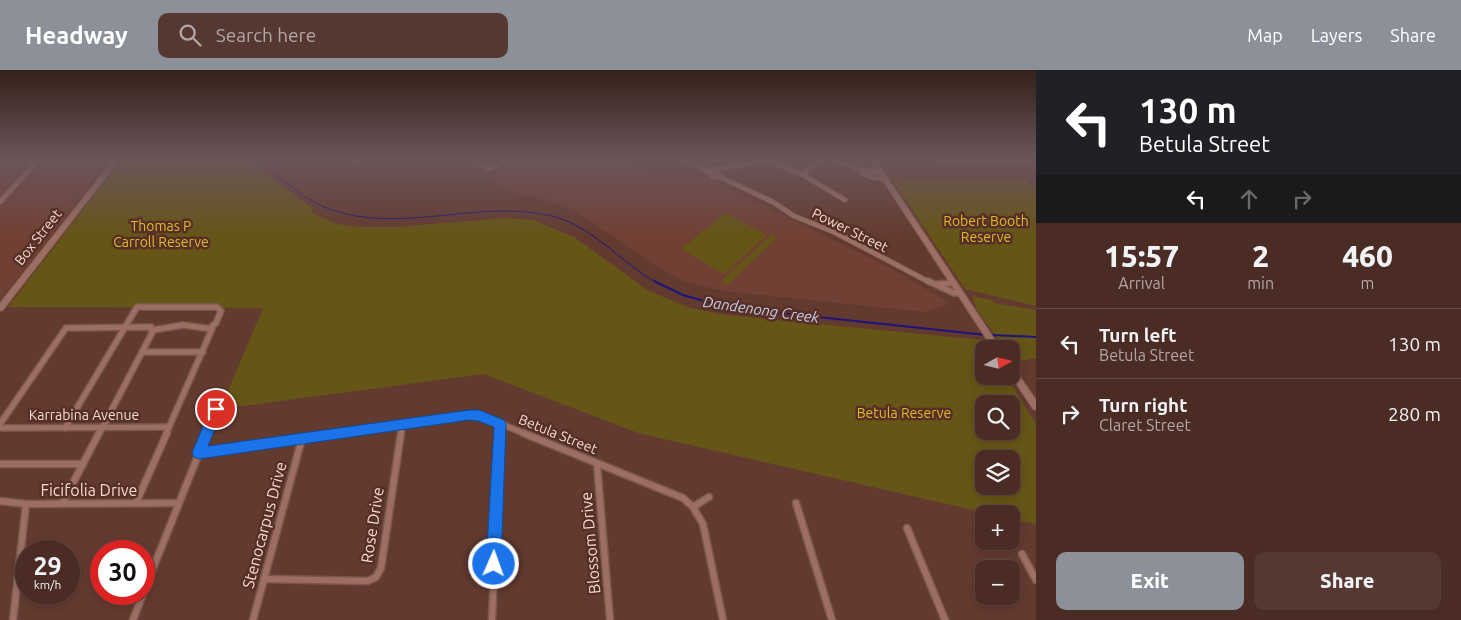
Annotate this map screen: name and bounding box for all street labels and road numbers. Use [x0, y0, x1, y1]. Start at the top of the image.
street label: Power Street [809, 205, 891, 256]
street label: Box Street [11, 206, 65, 268]
street label: Karrabina Avenue [29, 407, 139, 423]
street label: Betula Street [516, 411, 600, 457]
street label: Stenocarpus Drive [238, 460, 290, 590]
street label: Ficifolia Drive [41, 481, 137, 499]
street label: Rose Drive [357, 486, 387, 564]
street label: Blossom Drive [577, 491, 603, 595]

